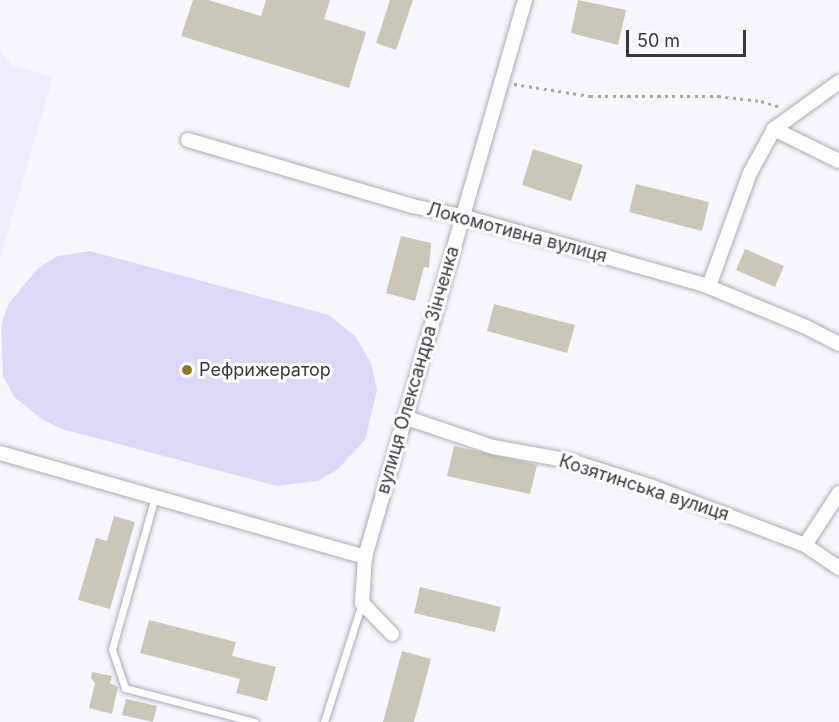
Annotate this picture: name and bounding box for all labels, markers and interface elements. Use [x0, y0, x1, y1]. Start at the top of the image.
scale bar [629, 18, 749, 56]
text: 50 m [637, 30, 680, 51]
street label: Локомотивна вулиця [425, 199, 609, 267]
street label: вулиця Олександра Зінченка [372, 244, 464, 496]
place label: Рефрижератор [199, 359, 331, 381]
marker: Рефрижератор [180, 363, 194, 377]
street label: Козятинська вулиця [556, 450, 732, 526]

